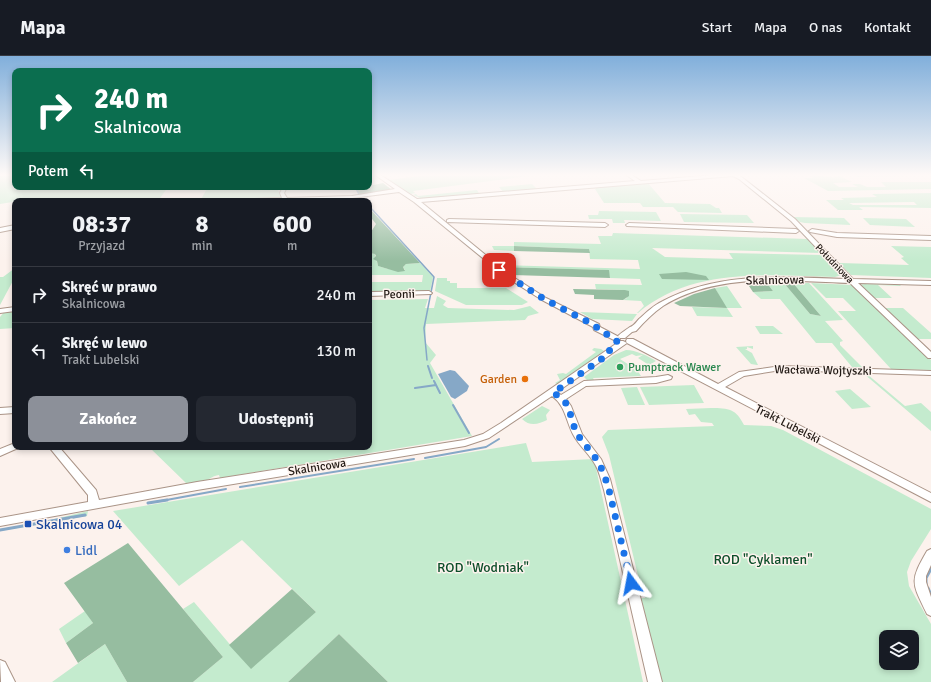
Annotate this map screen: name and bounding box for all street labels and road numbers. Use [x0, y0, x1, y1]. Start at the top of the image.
street label: Południowa [813, 241, 856, 286]
street label: Skalnicowa [746, 272, 804, 289]
street label: Peonii [383, 287, 415, 302]
street label: Wacława Wojtyszki [774, 362, 872, 379]
street label: Trakt Lubelski [753, 402, 823, 447]
street label: Skalnicowa [287, 456, 347, 479]

